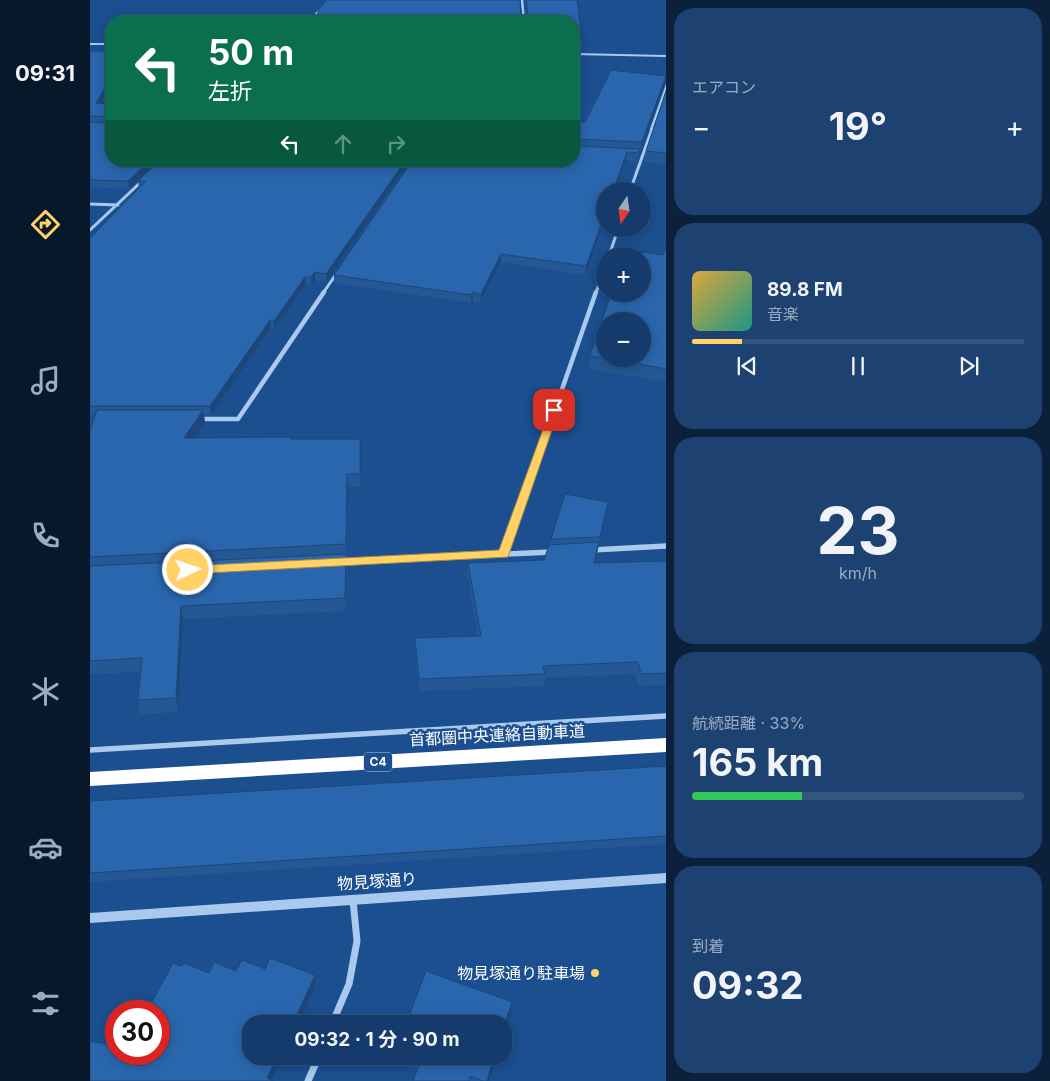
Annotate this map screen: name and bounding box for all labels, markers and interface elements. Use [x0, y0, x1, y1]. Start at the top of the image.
text: 50 m [208, 31, 294, 73]
icon: left [125, 35, 190, 100]
text: 09:31 [15, 60, 75, 86]
text: エアコン [692, 77, 756, 97]
text: 左折 [208, 78, 252, 104]
text: 19° [829, 103, 887, 149]
text: − [692, 110, 711, 144]
text: + [1005, 110, 1024, 144]
icon: left [276, 130, 304, 158]
icon: ahead [329, 130, 357, 158]
icon: right [382, 130, 410, 158]
north arrow [596, 182, 651, 238]
map controls [596, 182, 651, 367]
icon: directions [28, 207, 63, 242]
button: + [596, 247, 651, 302]
text: 89.8 FM [767, 278, 843, 301]
text: 音楽 [767, 304, 799, 324]
button: − [596, 312, 651, 367]
icon: previous [733, 352, 761, 380]
icon: pause [844, 352, 872, 380]
icon: next [955, 352, 983, 380]
icon: music [28, 363, 63, 398]
pin [533, 389, 575, 431]
icon: arrive [540, 396, 568, 424]
text: 23 [817, 491, 899, 570]
icon: phone [28, 518, 63, 553]
position arrow [161, 543, 213, 595]
text: km/h [839, 563, 877, 583]
icon: climate [28, 674, 63, 709]
text: 航続距離 · 33% [692, 713, 805, 733]
street label: 首都圏中央連絡自動車道 [409, 720, 585, 750]
text: 165 km [692, 739, 823, 785]
road number: C4 [364, 752, 392, 772]
icon: car [28, 830, 63, 865]
street label: 物見塚通り [336, 868, 418, 894]
text: 到着 [692, 936, 724, 956]
text: 09:32 [692, 962, 803, 1008]
place label: 物見塚通り駐車場 [457, 963, 585, 983]
marker: 物見塚通り駐車場 [589, 967, 601, 979]
icon: filters [28, 986, 63, 1021]
speed limit sign: 30 [105, 1000, 170, 1065]
text: 09:32 · 1 分 · 90 m [294, 1028, 460, 1051]

